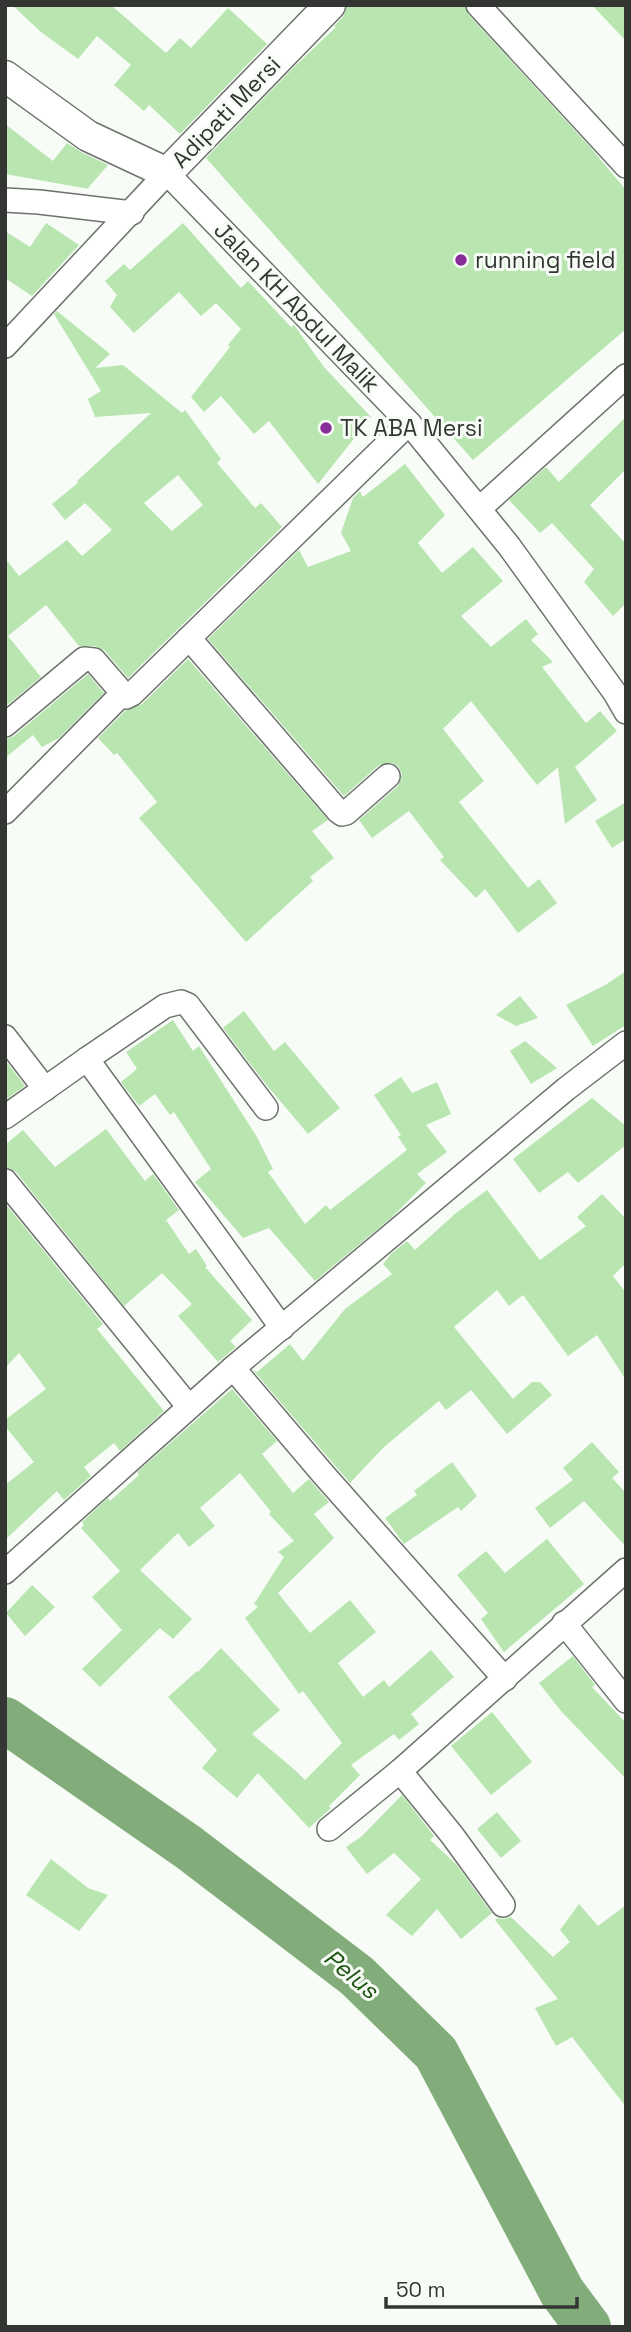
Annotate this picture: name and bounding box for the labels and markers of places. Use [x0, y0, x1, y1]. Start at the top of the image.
place label: running field [475, 245, 616, 275]
marker: running field [453, 252, 469, 268]
place label: TK ABA Mersi [340, 413, 483, 443]
marker: TK ABA Mersi [318, 420, 334, 436]

